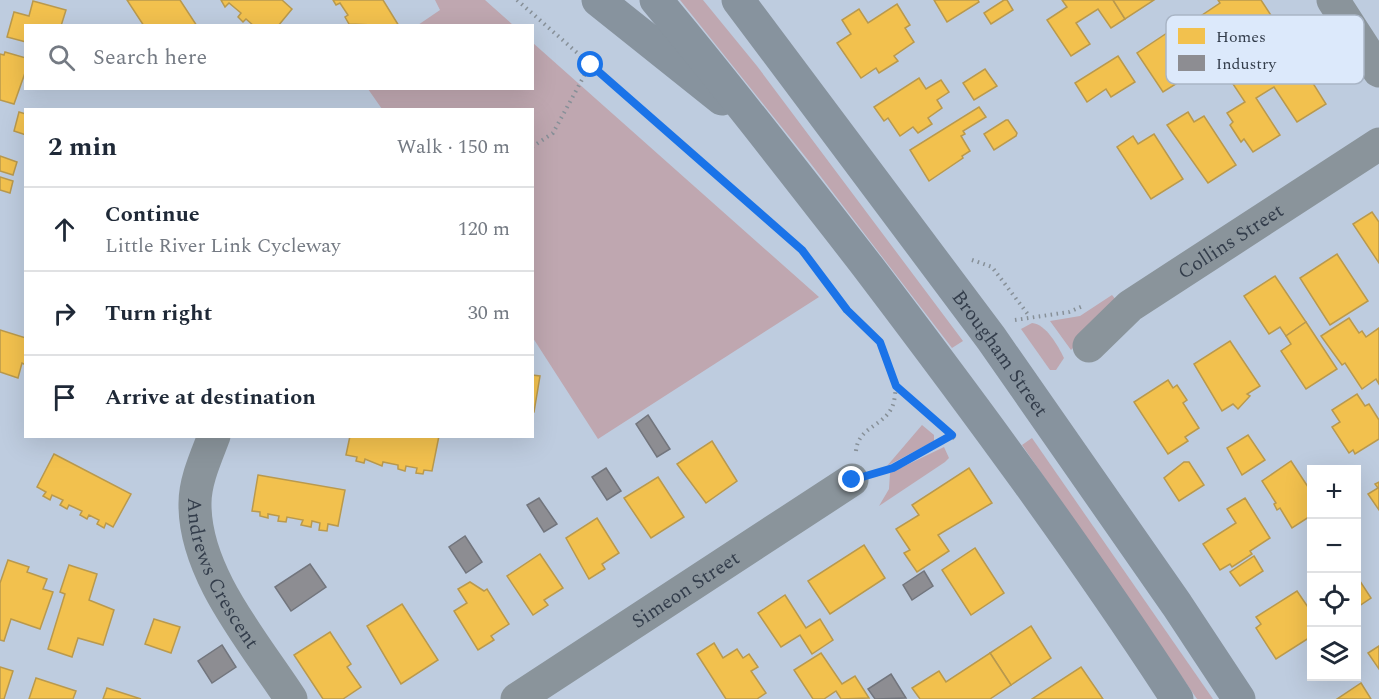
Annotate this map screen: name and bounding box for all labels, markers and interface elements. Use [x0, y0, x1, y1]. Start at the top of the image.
legend [1166, 15, 1364, 84]
search box [24, 24, 534, 90]
text: Homes [1216, 25, 1266, 49]
icon: search [45, 41, 78, 74]
text: Search here [93, 41, 207, 74]
route start [577, 51, 603, 77]
text: Industry [1216, 52, 1277, 76]
text: 2 min [48, 127, 117, 167]
text: Walk · 150 m [397, 132, 510, 162]
street label: Collins Street [1172, 196, 1290, 287]
text: Continue [105, 198, 200, 231]
icon: ahead [48, 213, 81, 246]
text: 120 m [458, 214, 510, 244]
text: Little River Link Cycleway [105, 231, 341, 261]
street label: Brougham Street [944, 284, 1056, 423]
icon: right [48, 297, 81, 330]
text: Turn right [105, 297, 212, 330]
text: 30 m [468, 298, 510, 328]
icon: arrive [48, 381, 81, 414]
text: Arrive at destination [105, 381, 316, 414]
map controls [1307, 465, 1361, 681]
button: + [1307, 465, 1361, 519]
route end [838, 466, 864, 492]
street label: Andrews Crescent [179, 497, 266, 655]
button: − [1307, 519, 1361, 573]
street label: Simeon Street [626, 543, 746, 636]
button: locate [1307, 573, 1361, 627]
button: layers [1307, 627, 1361, 681]

